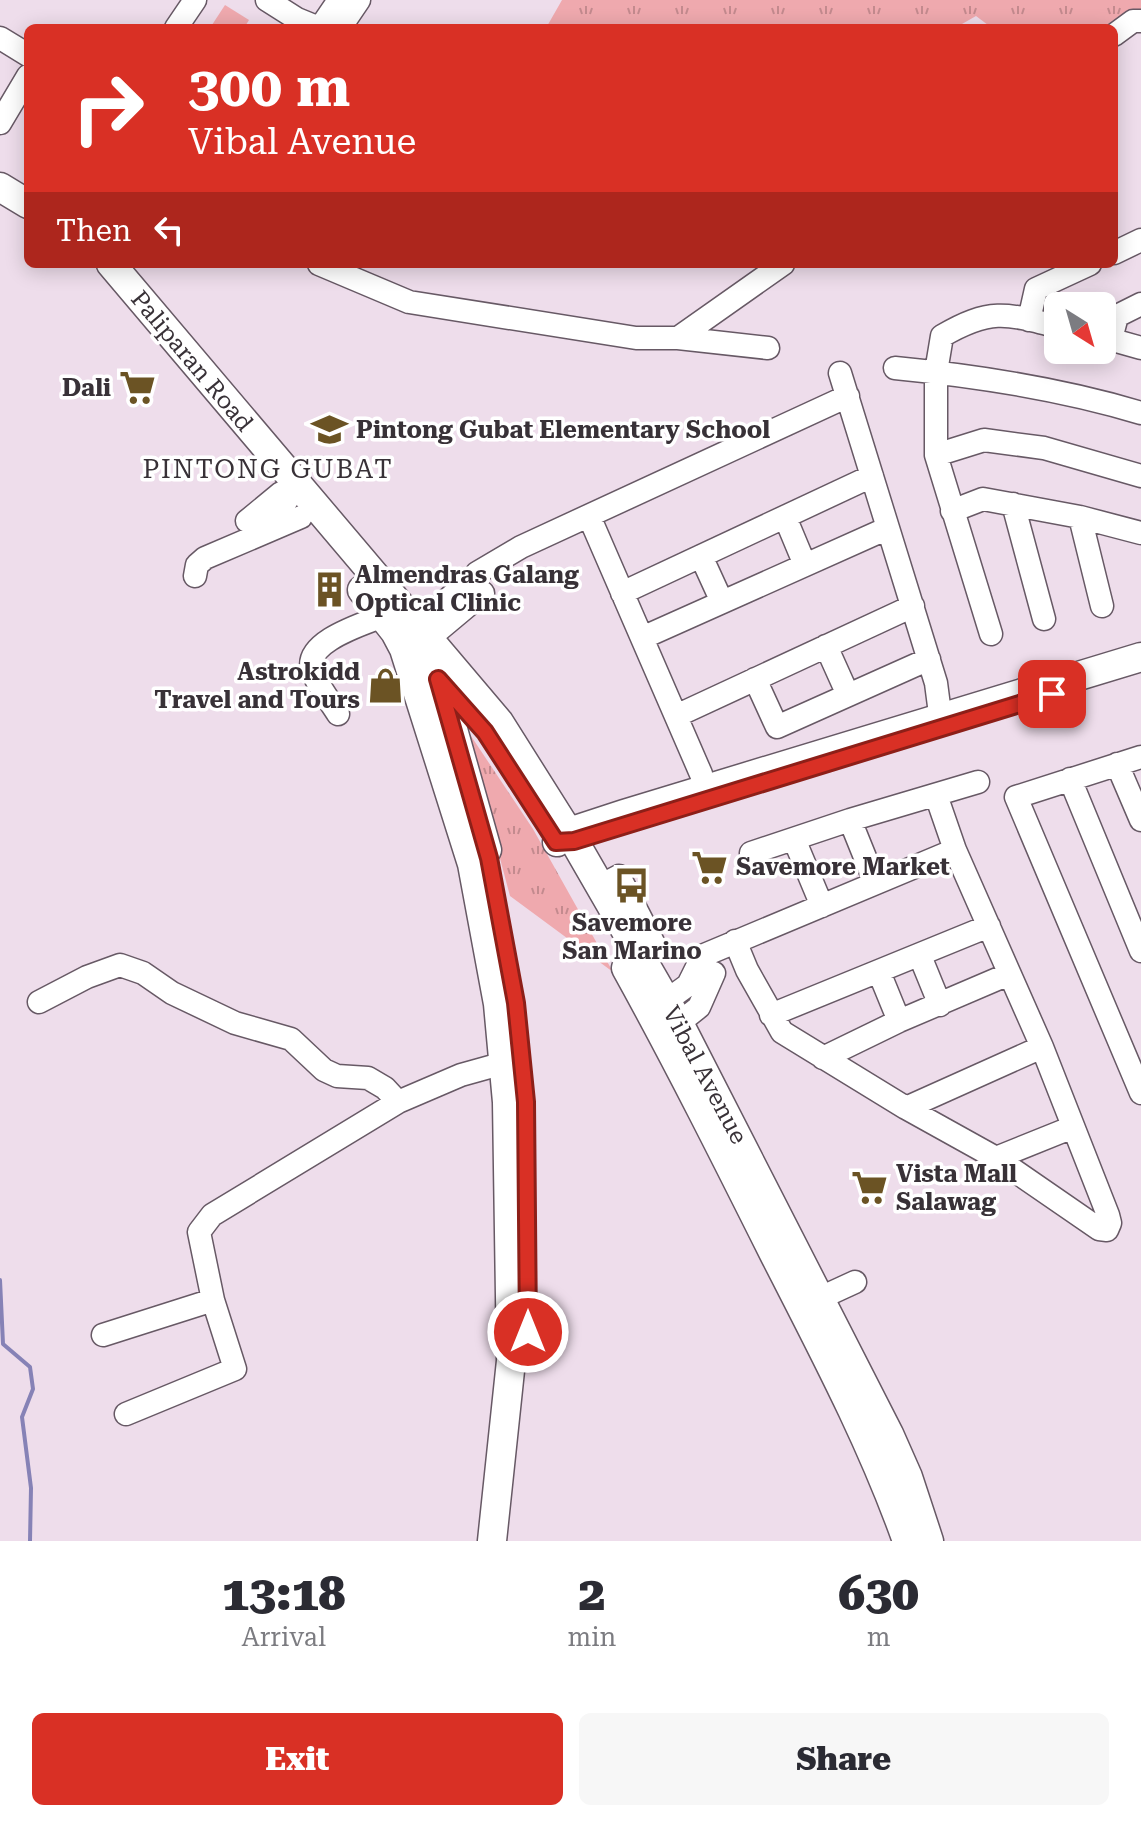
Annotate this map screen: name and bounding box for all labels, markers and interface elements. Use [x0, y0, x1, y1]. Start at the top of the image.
text: 300 m [188, 54, 350, 120]
icon: right [56, 56, 160, 160]
text: Vibal Avenue [188, 121, 416, 163]
icon: left [147, 208, 191, 252]
text: Then [56, 213, 131, 248]
street label: Paliparan Road [125, 285, 259, 437]
north arrow [1044, 292, 1116, 364]
map controls [1044, 292, 1116, 364]
supermarket icon: Dali [118, 369, 156, 407]
place label: Dali [62, 374, 111, 402]
school or university icon: Pintong Gubat Elementary School [311, 411, 349, 449]
place label: Pintong Gubat Elementary School [356, 416, 770, 444]
district label: PINTONG GUBAT [142, 454, 394, 484]
place label: Almendras Galang Optical Clinic [355, 561, 579, 617]
building icon: Almendras Galang Optical Clinic [310, 570, 348, 608]
place label: Astrokidd Travel and Tours [154, 658, 360, 714]
pin [1018, 660, 1086, 728]
shop icon: Astrokidd Travel and Tours [367, 667, 405, 705]
icon: arrive [1030, 672, 1074, 716]
supermarket icon: Savemore Market [691, 848, 729, 886]
place label: Savemore Market [736, 853, 950, 881]
bus stop icon: Savemore San Marino [613, 867, 651, 905]
place label: Savemore San Marino [562, 909, 702, 965]
street label: Vibal Avenue [657, 1001, 753, 1149]
place label: Vista Mall Salawag [896, 1160, 1017, 1216]
supermarket icon: Vista Mall Salawag [851, 1169, 889, 1207]
position arrow [486, 1290, 570, 1374]
text: 13:18 [222, 1566, 345, 1622]
text: 2 [578, 1566, 605, 1622]
text: 630 [838, 1566, 919, 1622]
text: Arrival [241, 1622, 326, 1652]
text: min [568, 1622, 616, 1652]
text: m [867, 1622, 890, 1652]
button: Exit [32, 1713, 563, 1805]
button: Share [579, 1713, 1109, 1805]

